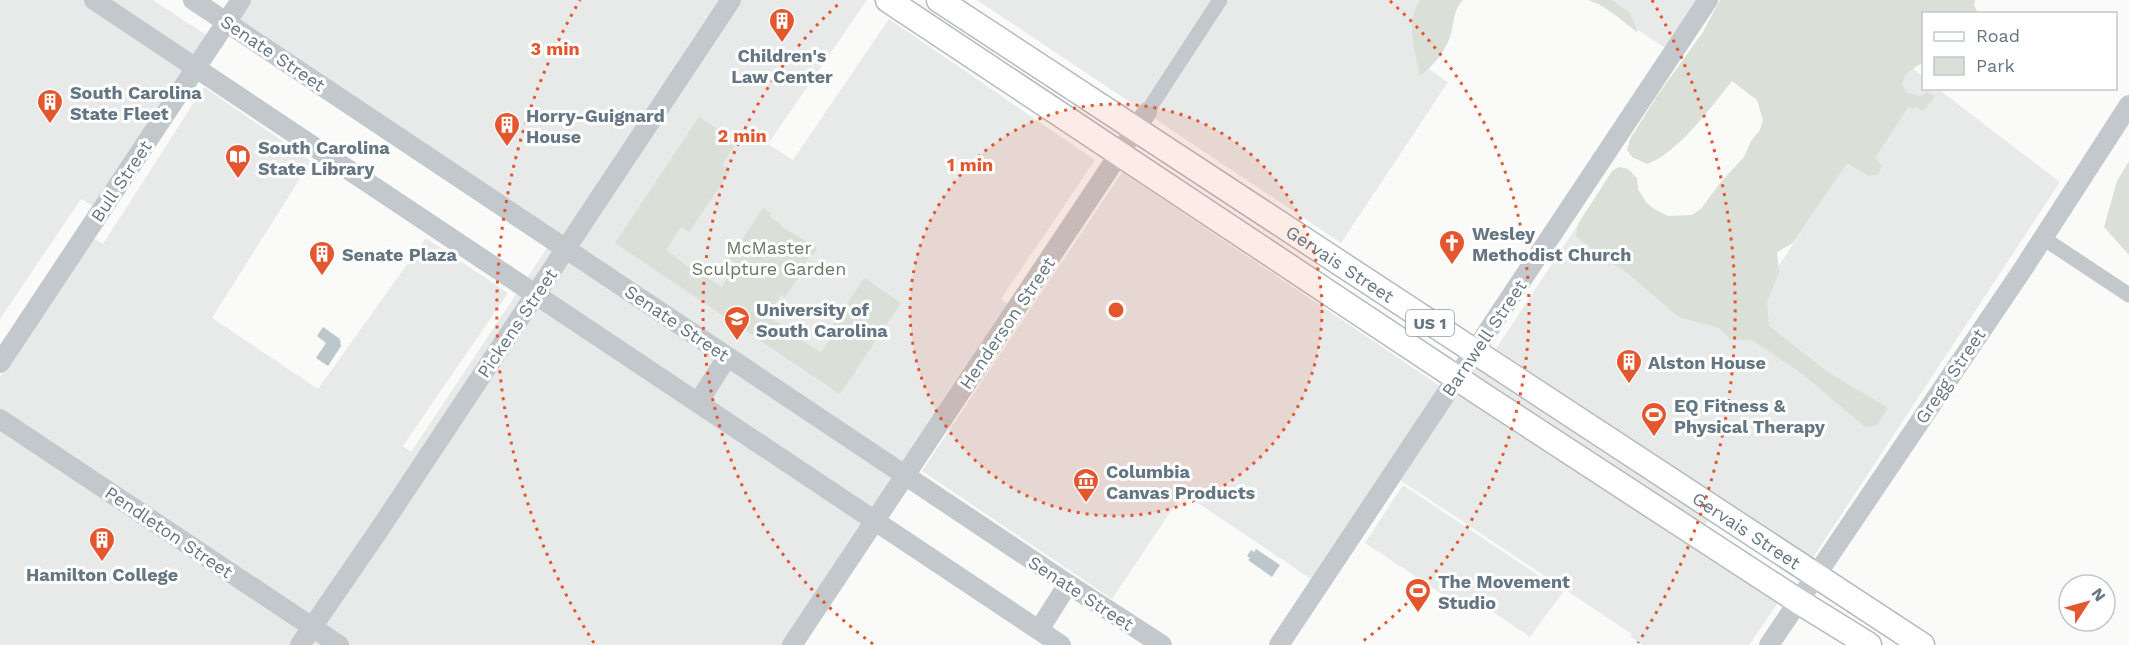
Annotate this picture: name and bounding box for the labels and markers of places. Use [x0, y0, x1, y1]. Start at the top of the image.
building icon: Children's Law Center [767, 6, 797, 44]
place label: Children's Law Center [731, 45, 833, 87]
place label: South Carolina State Fleet [70, 82, 202, 124]
building icon: South Carolina State Fleet [35, 87, 65, 125]
place label: Horry-Guignard House [526, 105, 665, 147]
building icon: Horry-Guignard House [492, 110, 522, 148]
place label: South Carolina State Library [258, 137, 390, 179]
library icon: South Carolina State Library [223, 142, 253, 180]
place label: Wesley Methodist Church [1472, 223, 1631, 265]
church icon: Wesley Methodist Church [1437, 228, 1467, 266]
building icon: Senate Plaza [307, 239, 337, 277]
place label: Senate Plaza [342, 244, 457, 265]
place label: University of South Carolina [756, 299, 888, 341]
centre of rings [1106, 300, 1126, 320]
school or university icon: University of South Carolina [722, 304, 752, 342]
building icon: Alston House [1614, 347, 1644, 385]
place label: Alston House [1648, 352, 1766, 373]
place label: EQ Fitness & Physical Therapy [1674, 395, 1826, 437]
sports icon: EQ Fitness & Physical Therapy [1639, 400, 1669, 438]
place label: Columbia Canvas Products [1106, 461, 1256, 503]
museum icon: Columbia Canvas Products [1071, 466, 1101, 504]
building icon: Hamilton College [87, 525, 117, 563]
place label: Hamilton College [26, 564, 178, 585]
place label: The Movement Studio [1438, 571, 1570, 613]
sports icon: The Movement Studio [1403, 576, 1433, 614]

